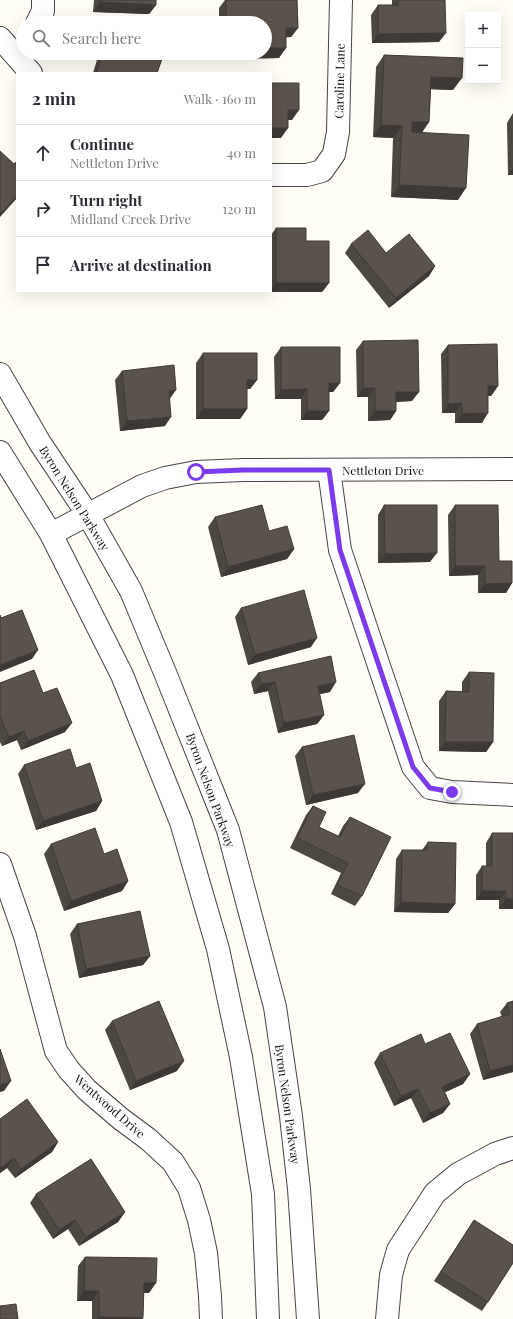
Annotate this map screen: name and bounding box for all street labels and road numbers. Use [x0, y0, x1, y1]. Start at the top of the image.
street label: Caroline Lane [330, 43, 348, 119]
street label: Byron Nelson Parkway [36, 443, 114, 553]
street label: Nettleton Drive [342, 462, 424, 478]
street label: Byron Nelson Parkway [183, 731, 239, 849]
street label: Byron Nelson Parkway [272, 1043, 304, 1165]
street label: Wentwood Drive [70, 1070, 149, 1141]

